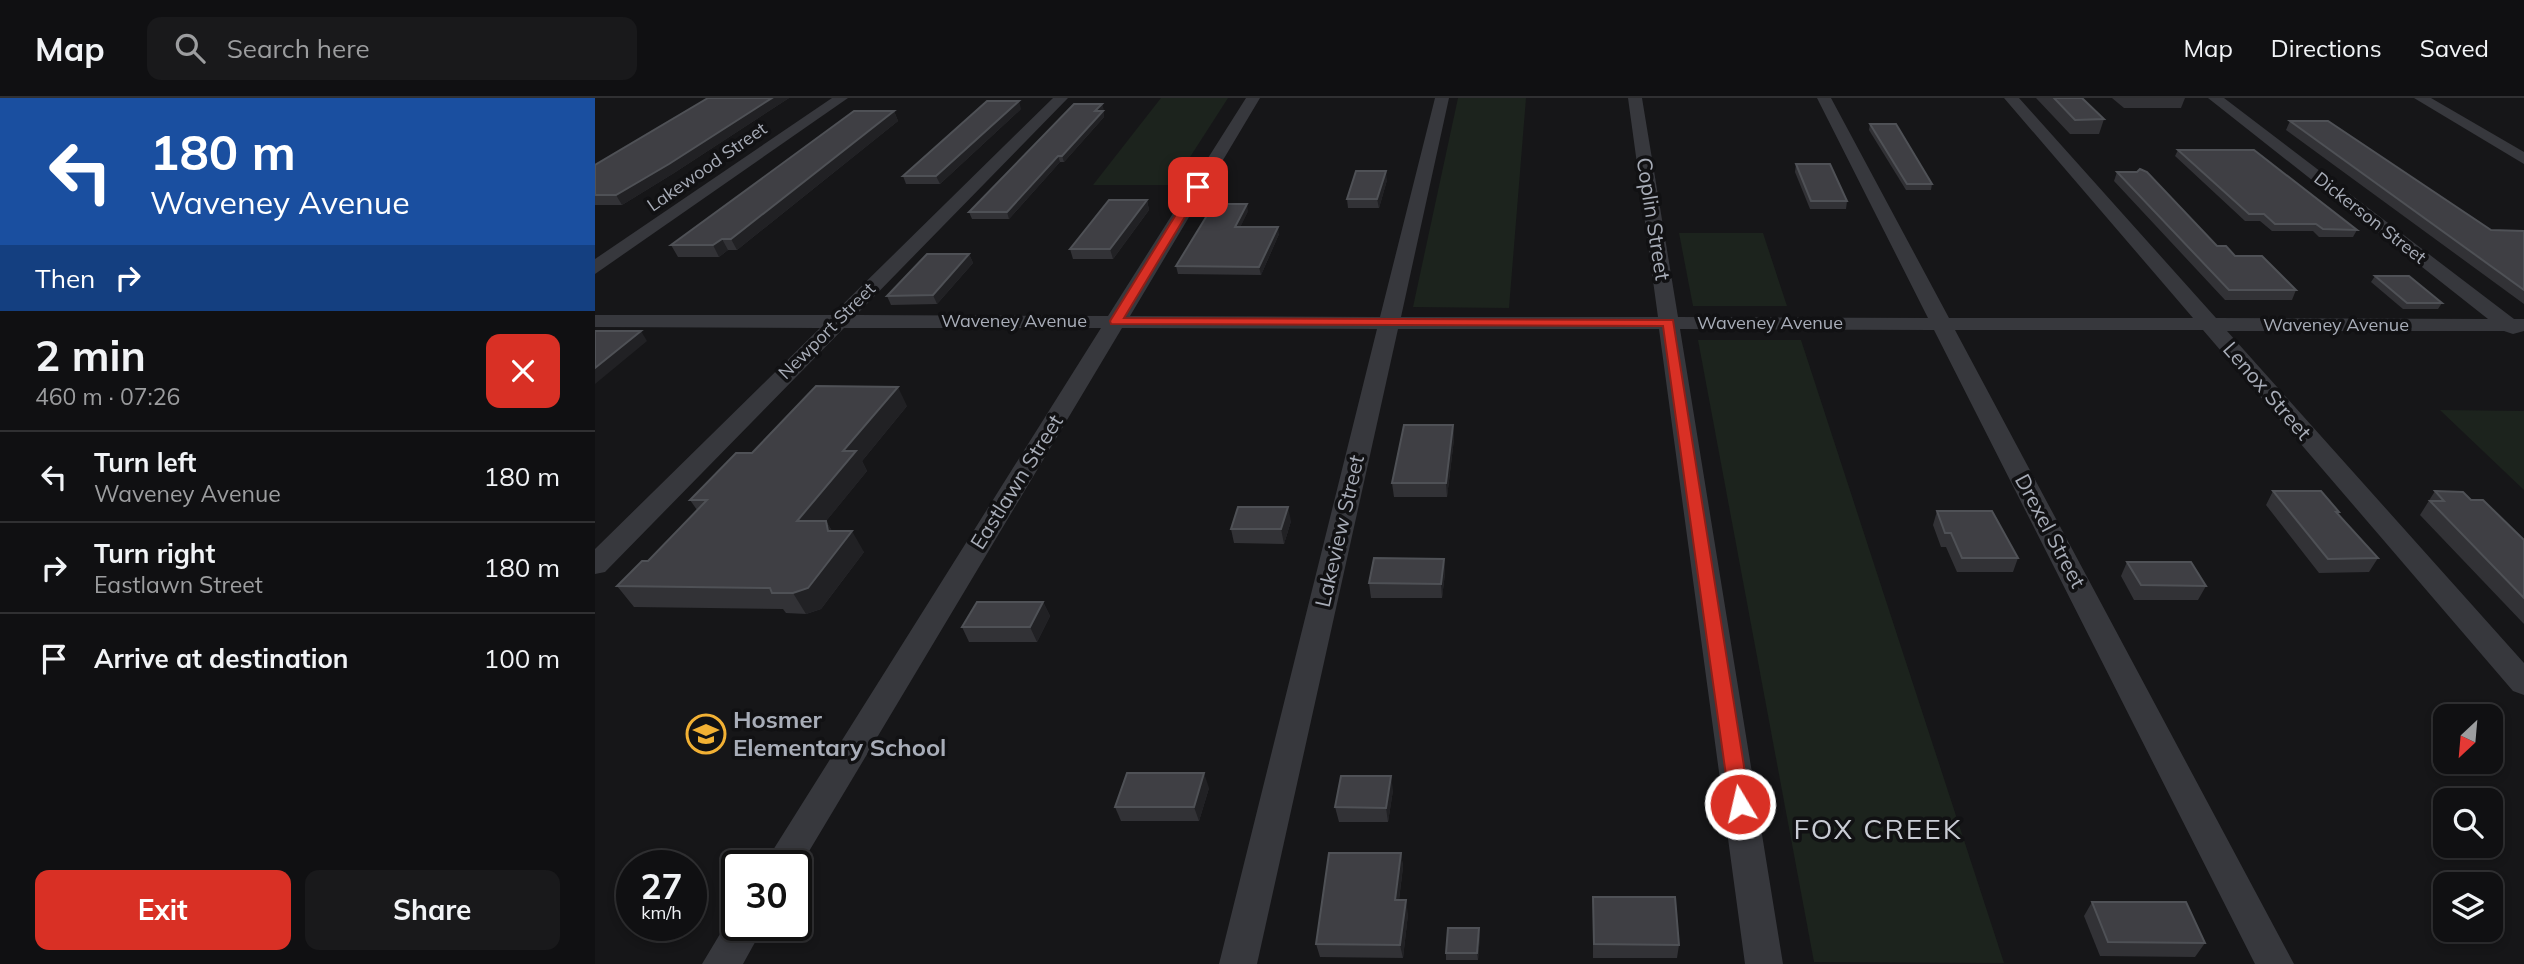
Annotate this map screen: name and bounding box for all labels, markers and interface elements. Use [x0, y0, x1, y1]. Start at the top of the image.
search box [147, 17, 637, 80]
text: Map [35, 28, 105, 69]
icon: search [171, 29, 209, 67]
text: Search here [227, 32, 370, 65]
text: Map [2183, 33, 2233, 63]
text: Directions [2271, 33, 2382, 63]
text: Saved [2420, 33, 2489, 63]
street label: Lakewood Street [643, 117, 771, 216]
text: 180 m [150, 121, 296, 182]
icon: left [35, 126, 126, 217]
street label: Coplin Street [1631, 156, 1677, 282]
pin [1168, 157, 1228, 217]
street label: Dickerson Street [2310, 167, 2431, 269]
icon: arrive [1179, 168, 1217, 206]
text: Waveney Avenue [150, 182, 410, 222]
icon: right [109, 259, 147, 297]
text: Then [35, 262, 95, 295]
street label: Newport Street [773, 277, 880, 384]
street label: Waveney Avenue [941, 309, 1087, 332]
street label: Waveney Avenue [1697, 311, 1843, 334]
street label: Waveney Avenue [2263, 313, 2409, 336]
text: 2 min [35, 329, 146, 382]
button: close [486, 334, 560, 408]
street label: Lenox Street [2218, 336, 2317, 445]
text: 460 m · 07:26 [35, 382, 180, 411]
street label: Eastlawn Street [964, 409, 1068, 554]
text: Turn left [94, 446, 196, 479]
street label: Lakeview Street [1309, 452, 1369, 609]
icon: left [35, 458, 73, 496]
text: 180 m [484, 460, 560, 493]
street label: Drexel Street [2010, 469, 2092, 592]
text: Waveney Avenue [94, 479, 281, 508]
text: Turn right [94, 537, 215, 570]
icon: right [35, 549, 73, 587]
text: 180 m [484, 551, 560, 584]
text: Eastlawn Street [94, 570, 263, 599]
icon: arrive [35, 640, 73, 678]
text: Arrive at destination [94, 642, 349, 675]
text: 100 m [484, 642, 560, 675]
place label: Hosmer Elementary School [733, 704, 946, 762]
north arrow [2433, 704, 2503, 774]
map controls [2433, 704, 2503, 942]
school or university icon: Hosmer Elementary School [685, 713, 727, 755]
position arrow [1703, 767, 1777, 841]
button: search [2433, 788, 2503, 858]
district label: FOX CREEK [1794, 811, 1962, 846]
speed limit sign: 30 [721, 850, 812, 941]
text: 27 [640, 864, 683, 908]
button: Exit [35, 870, 291, 950]
button: Share [305, 870, 560, 950]
button: layers [2433, 872, 2503, 942]
text: km/h [641, 901, 682, 924]

